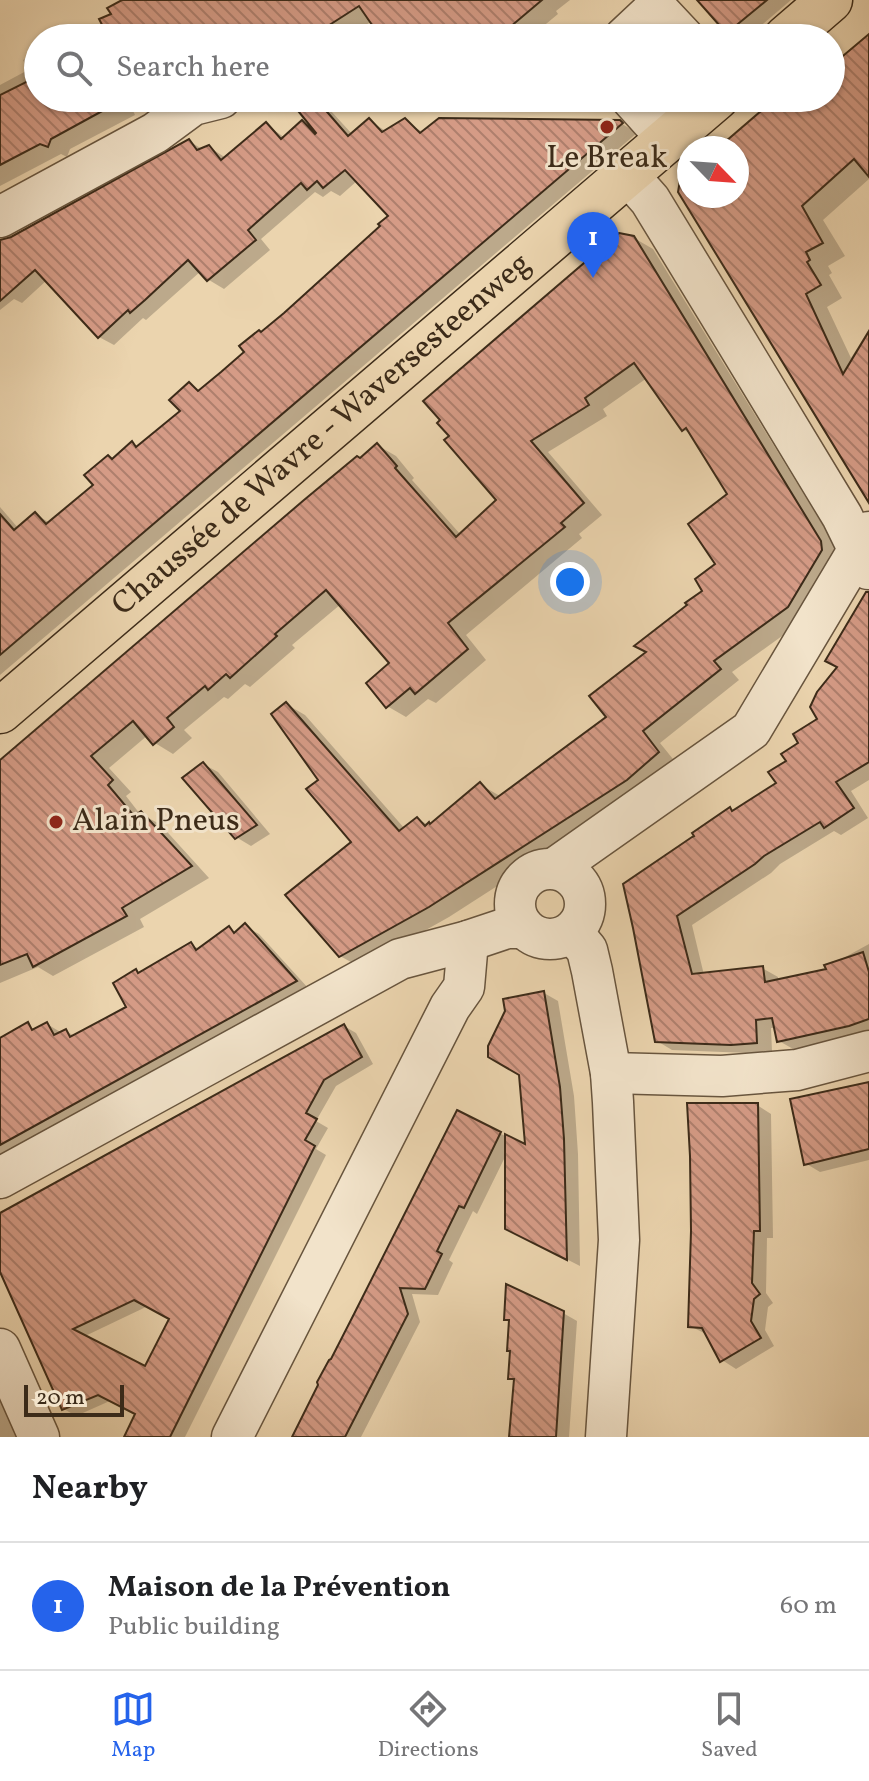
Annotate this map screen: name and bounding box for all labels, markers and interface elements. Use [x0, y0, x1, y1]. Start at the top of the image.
search box [24, 24, 845, 112]
icon: search [52, 46, 96, 90]
text: Search here [116, 47, 270, 89]
marker: Le Break [598, 118, 616, 136]
north arrow [677, 136, 749, 208]
place label: Le Break [546, 137, 668, 181]
pin: 1 [567, 212, 619, 278]
street label: Chaussée de Wavre - Waversesteenweg [103, 243, 541, 627]
your location [550, 562, 590, 602]
place label: Alain Pneus [72, 800, 240, 844]
marker: Alain Pneus [47, 813, 65, 831]
scale bar [24, 1381, 124, 1417]
text: 20 m [36, 1383, 85, 1414]
text: Nearby [32, 1466, 148, 1513]
text: Maison de la Prévention [108, 1567, 450, 1609]
text: 1 [53, 1588, 63, 1624]
text: 60 m [780, 1588, 837, 1624]
text: Public building [108, 1609, 280, 1645]
tab: Map [111, 1687, 155, 1766]
tab: Directions [378, 1687, 479, 1766]
tab: Saved [701, 1687, 758, 1766]

